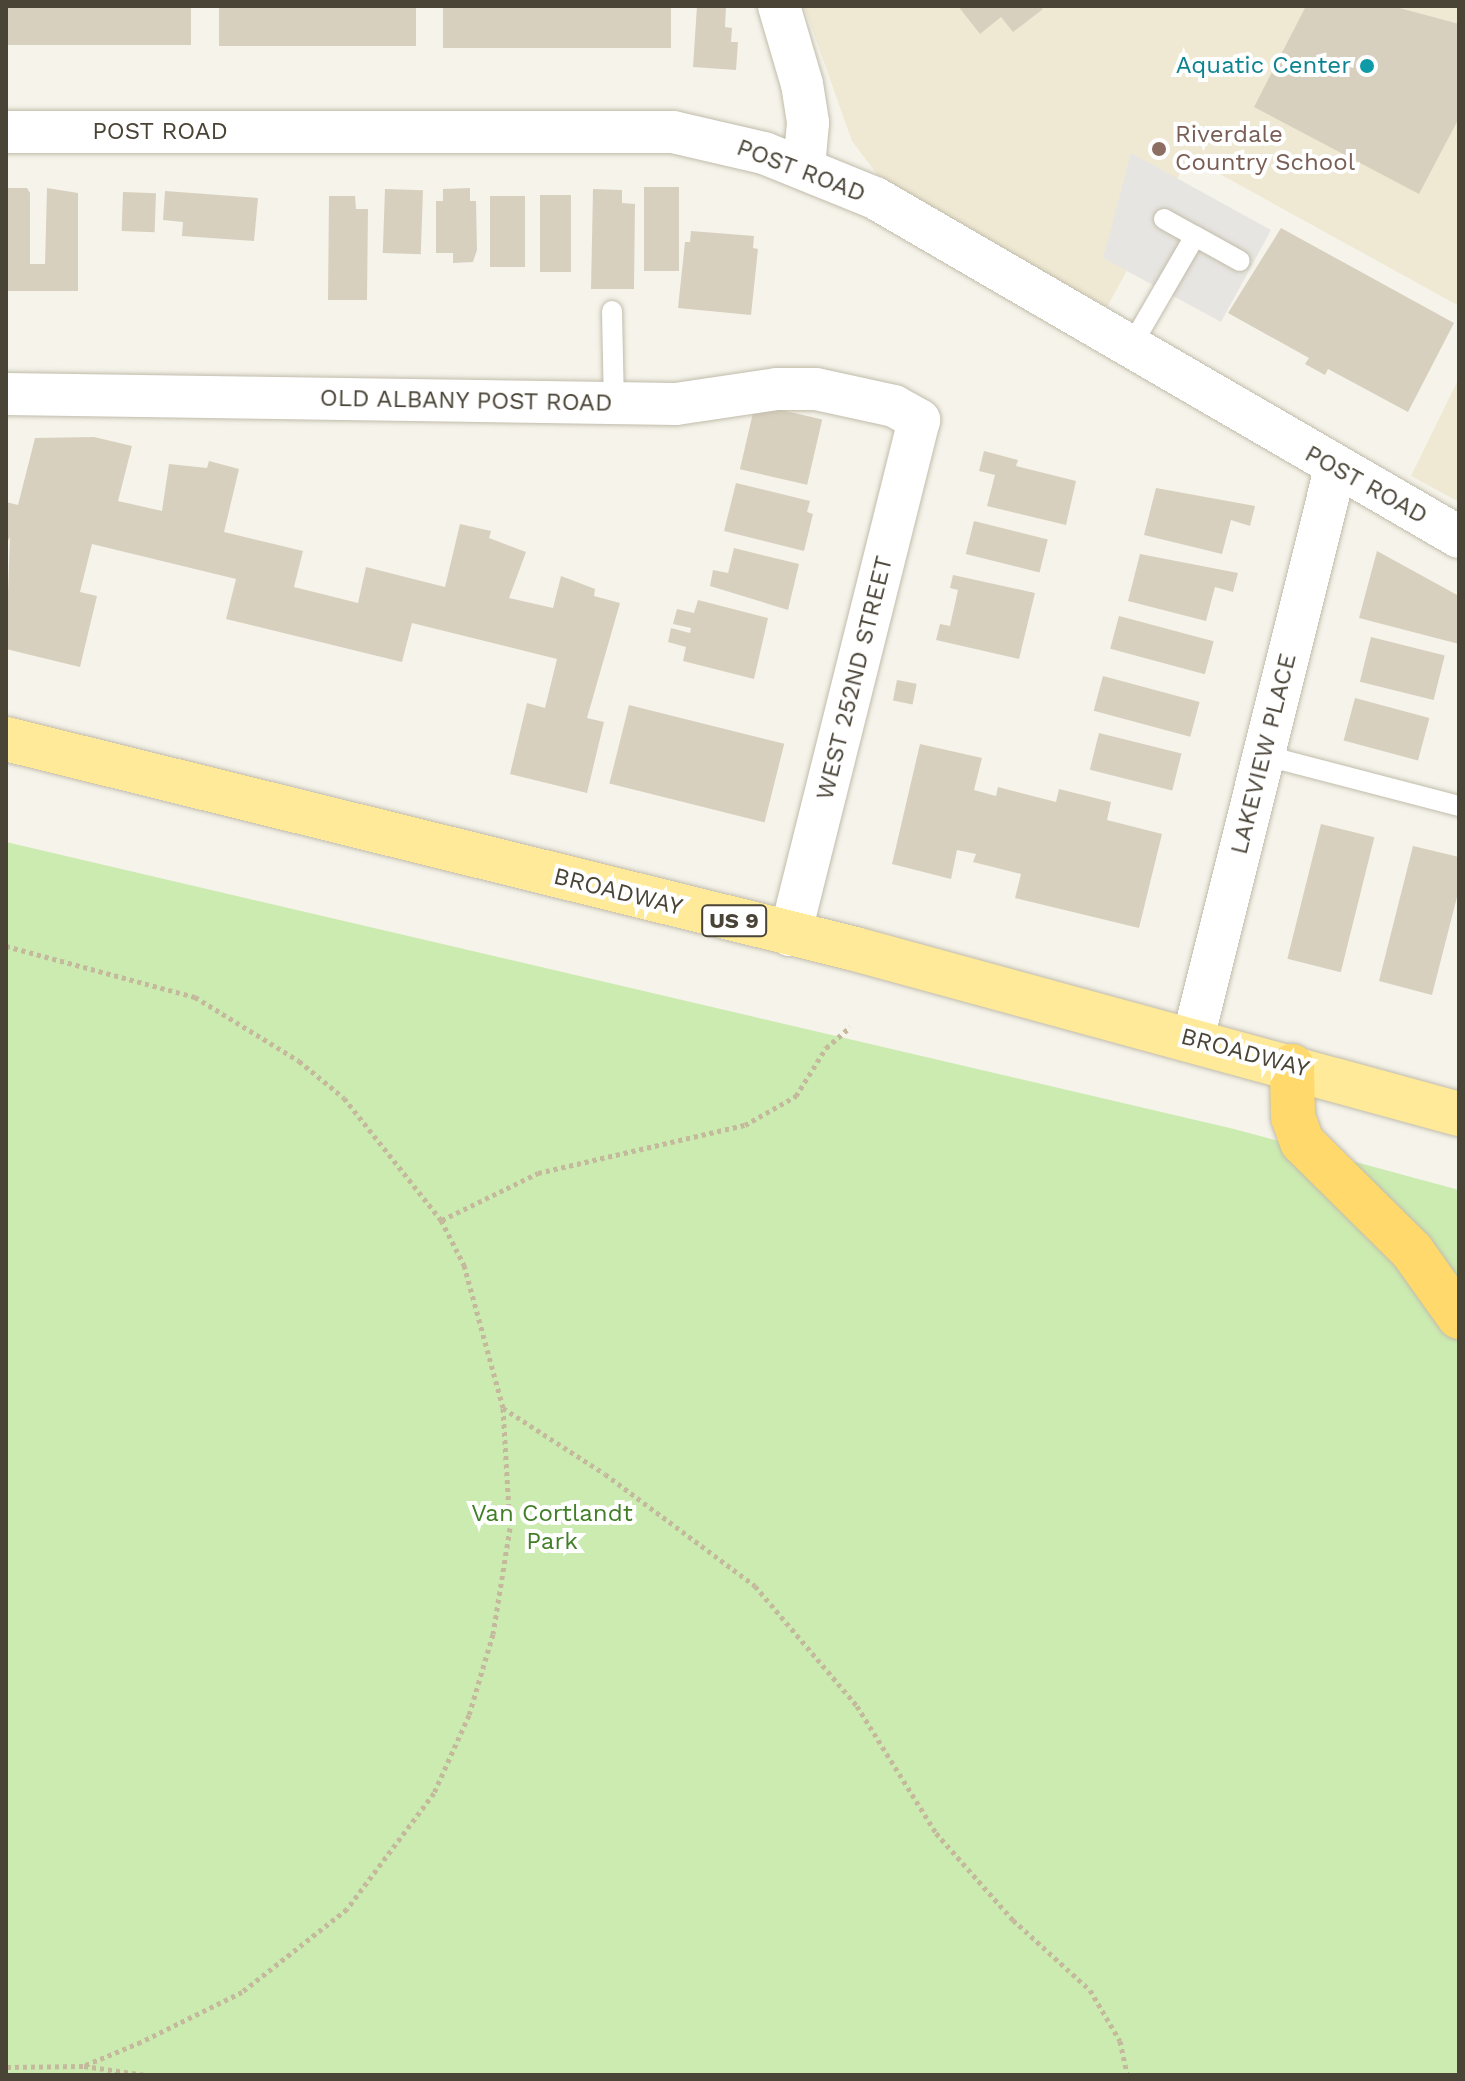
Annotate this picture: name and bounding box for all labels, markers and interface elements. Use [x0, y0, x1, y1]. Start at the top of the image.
place label: Aquatic Center [1176, 52, 1351, 80]
marker: Aquatic Center [1358, 57, 1376, 75]
street label: POST ROAD [92, 118, 228, 146]
place label: Riverdale Country School [1175, 121, 1356, 177]
street label: POST ROAD [732, 133, 870, 209]
marker: Riverdale Country School [1150, 140, 1168, 158]
street label: OLD ALBANY POST ROAD [318, 384, 614, 418]
street label: POST ROAD [1299, 439, 1433, 531]
street label: WEST 252ND STREET [811, 553, 899, 803]
street label: LAKEVIEW PLACE [1225, 650, 1303, 858]
street label: BROADWAY [550, 862, 686, 922]
road number: US 9 [700, 903, 768, 939]
street label: BROADWAY [1178, 1022, 1312, 1084]
park label: Van Cortlandt Park [471, 1500, 633, 1556]

